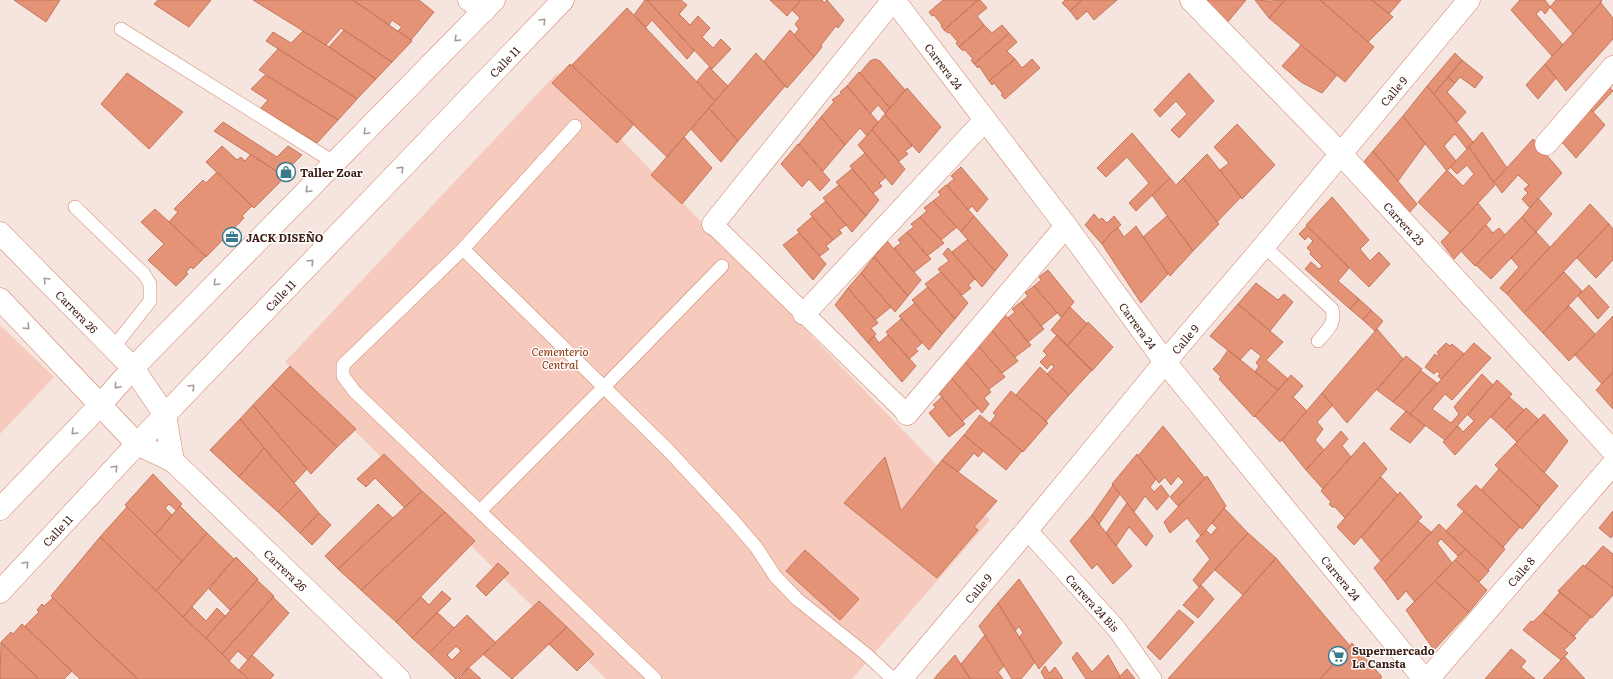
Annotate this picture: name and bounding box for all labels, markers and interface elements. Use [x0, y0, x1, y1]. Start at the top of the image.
one-way arrow [538, 18, 546, 26]
one-way arrow [454, 34, 462, 42]
street label: Carrera 24 [921, 40, 967, 93]
street label: Calle 11 [485, 42, 523, 80]
street label: Calle 9 [1376, 72, 1411, 109]
one-way arrow [363, 127, 370, 135]
shop icon: Taller Zoar [275, 161, 297, 183]
place label: Taller Zoar [300, 164, 363, 180]
one-way arrow [396, 166, 404, 174]
one-way arrow [305, 185, 313, 193]
street label: Carrera 23 [1380, 198, 1429, 249]
office icon: JACK DISEÑO [221, 226, 243, 248]
place label: JACK DISEÑO [246, 229, 324, 245]
one-way arrow [306, 260, 313, 267]
street label: Calle 11 [261, 276, 299, 314]
one-way arrow [44, 277, 51, 285]
one-way arrow [214, 278, 221, 286]
street label: Carrera 26 [52, 286, 102, 336]
street label: Carrera 24 [1116, 299, 1161, 352]
street label: Calle 9 [1167, 320, 1202, 357]
one-way arrow [22, 322, 30, 330]
park label: Cementerio Central [531, 343, 589, 372]
one-way arrow [114, 382, 121, 389]
one-way arrow [187, 384, 195, 392]
one-way arrow [71, 427, 79, 435]
one-way arrow [110, 465, 117, 473]
street label: Calle 11 [38, 511, 76, 550]
street label: Carrera 26 [261, 545, 311, 594]
street label: Carrera 24 [1318, 552, 1365, 604]
street label: Calle 8 [1503, 553, 1538, 590]
one-way arrow [22, 561, 29, 569]
street label: Calle 9 [961, 570, 995, 606]
street label: Carrera 24 Bis [1063, 570, 1123, 635]
place label: Supermercado La Cansta [1352, 642, 1435, 671]
supermarket icon: Supermercado La Cansta [1327, 645, 1349, 667]

